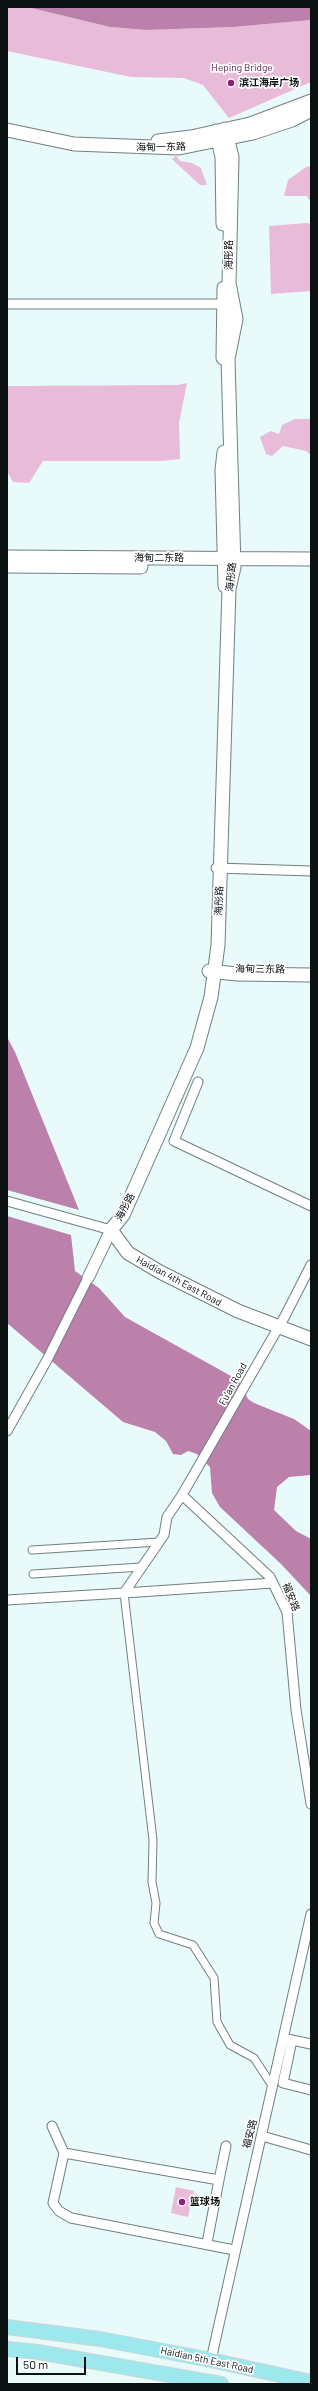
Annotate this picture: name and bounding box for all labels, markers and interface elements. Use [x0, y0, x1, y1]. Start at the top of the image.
park label: Heping Bridge [211, 62, 273, 74]
place label: 滨江海岸广场 [239, 77, 299, 89]
marker: 滨江海岸广场 [226, 78, 236, 88]
street label: 海甸一东路 [136, 141, 186, 153]
street label: 海彤路 [223, 240, 235, 270]
street label: 海甸二东路 [134, 552, 184, 564]
street label: 海彤路 [223, 561, 239, 593]
street label: 海彤路 [212, 886, 226, 916]
street label: 海甸三东路 [235, 963, 285, 975]
street label: 海彤路 [113, 1191, 137, 1223]
street label: Haidian 4th East Road [134, 1253, 224, 1309]
street label: Fu'an Road [216, 1361, 250, 1407]
street label: 福安路 [280, 1581, 302, 1613]
street label: 福安路 [241, 2118, 259, 2150]
place label: 篮球场 [190, 2196, 220, 2208]
marker: 篮球场 [177, 2197, 187, 2207]
street label: Haidian 5th East Road [159, 2344, 255, 2376]
scale bar [18, 2349, 88, 2375]
text: 50 m [23, 2357, 48, 2371]

